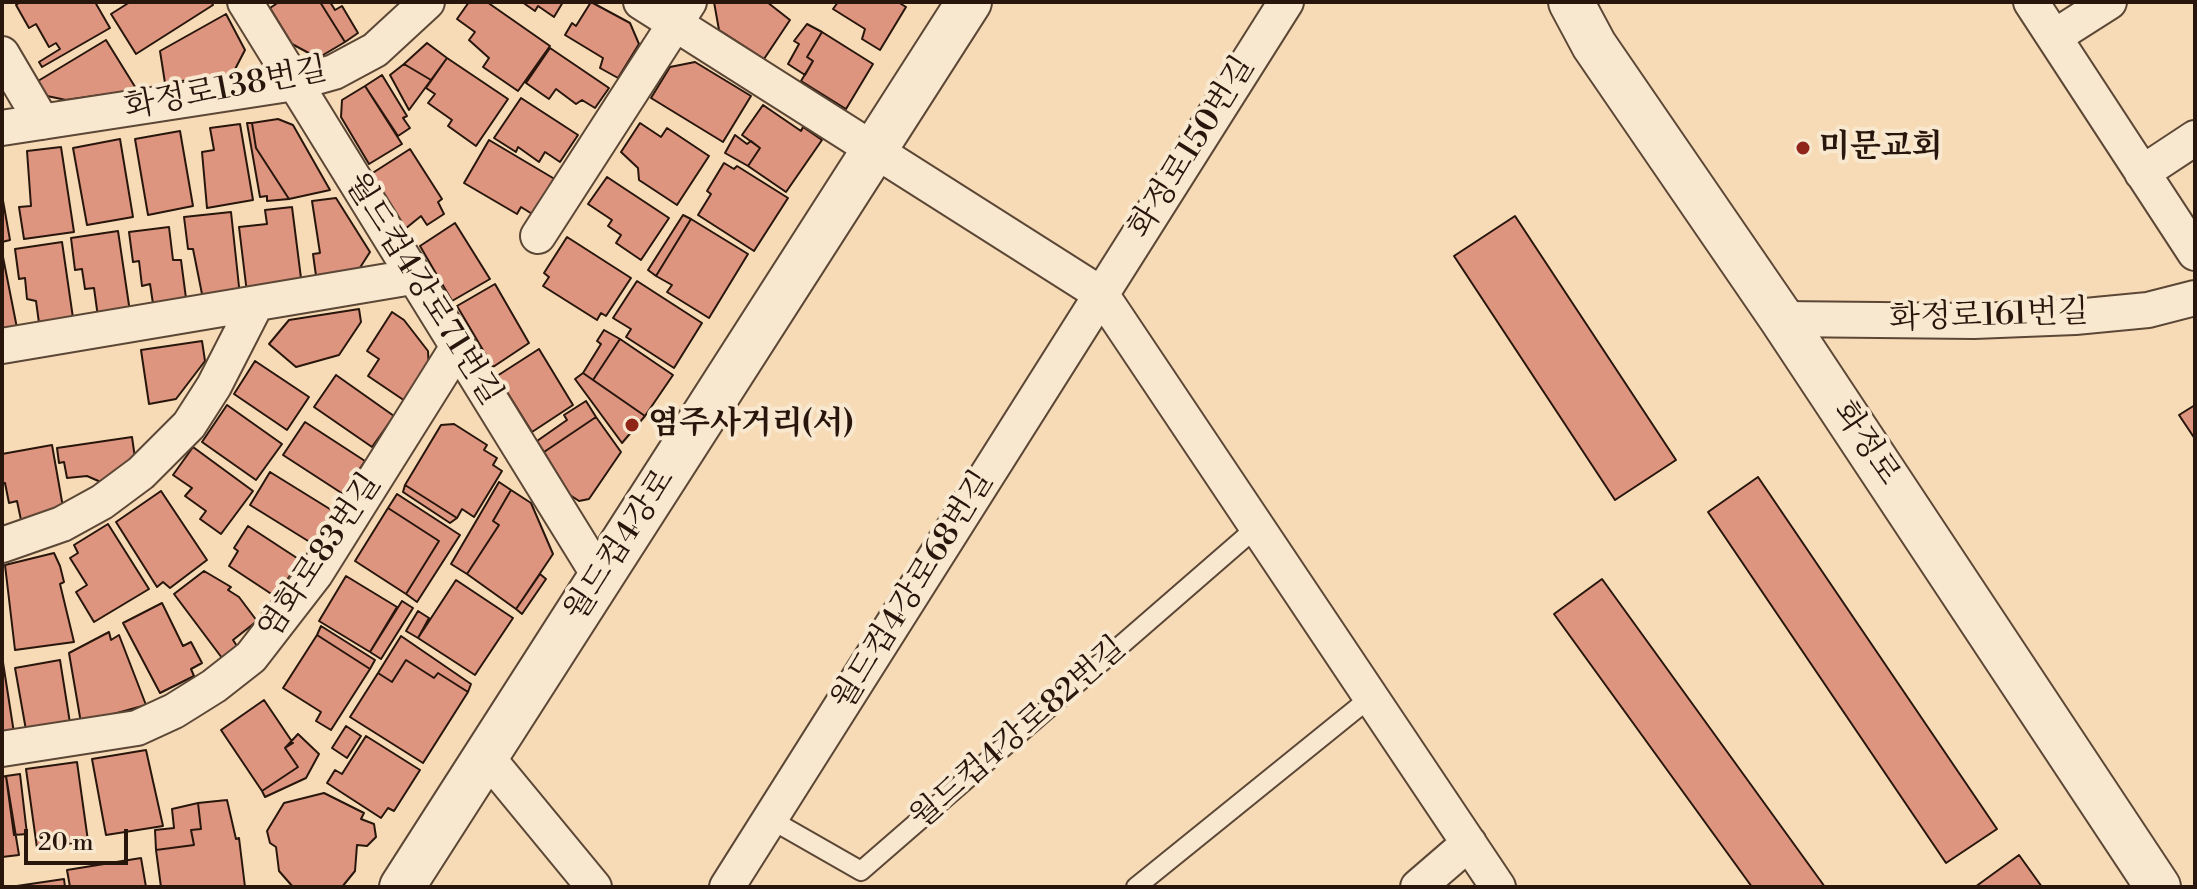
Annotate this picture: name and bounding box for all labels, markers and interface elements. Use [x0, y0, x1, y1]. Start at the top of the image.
street label: 화정로150번길 [1122, 50, 1264, 246]
street label: 화정로138번길 [121, 52, 331, 128]
place label: 미문교회 [1819, 129, 1943, 167]
marker: 미문교회 [1794, 139, 1812, 157]
street label: 월드컵4강로71번길 [335, 167, 509, 413]
street label: 화정로161번길 [1889, 294, 2089, 340]
street label: 화정로 [1823, 395, 1907, 493]
place label: 염주사거리(서) [648, 406, 853, 444]
marker: 염주사거리(서) [623, 416, 641, 434]
street label: 월드컵4강로 [558, 463, 684, 629]
street label: 월드컵4강로68번길 [825, 464, 1003, 718]
street label: 염화로83번길 [251, 467, 391, 647]
street label: 월드컵4강로82번길 [903, 630, 1135, 838]
scale bar [28, 813, 132, 863]
text: 20 m [38, 828, 94, 858]

